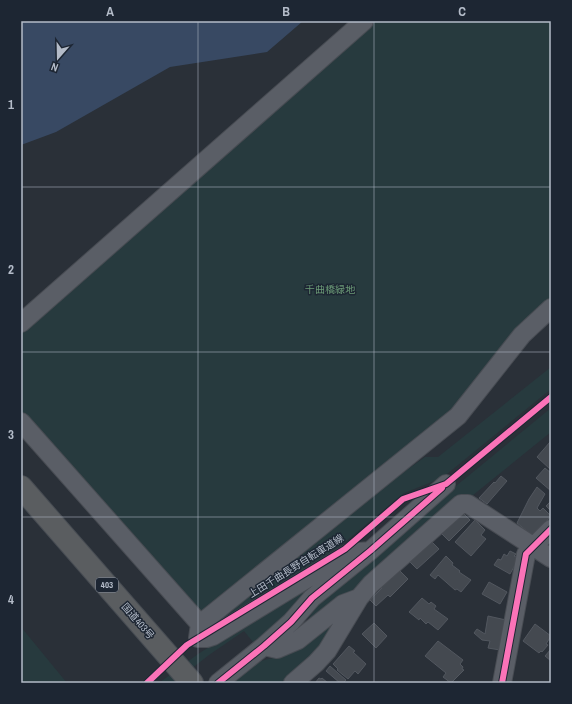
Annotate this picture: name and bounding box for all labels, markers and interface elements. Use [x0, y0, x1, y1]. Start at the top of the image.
text: A [106, 3, 114, 20]
text: B [282, 3, 290, 20]
text: C [458, 3, 466, 20]
north arrow [38, 38, 78, 78]
text: N [49, 60, 60, 75]
text: 1 [8, 96, 14, 113]
text: 2 [8, 261, 14, 278]
park label: 千曲橋緑地 [305, 283, 356, 296]
text: 3 [8, 426, 14, 443]
street label: 上田千曲長野自転車道線 [246, 531, 346, 601]
road number: 403 [96, 578, 118, 592]
text: 4 [8, 591, 14, 608]
street label: 国道403号 [119, 600, 157, 642]

